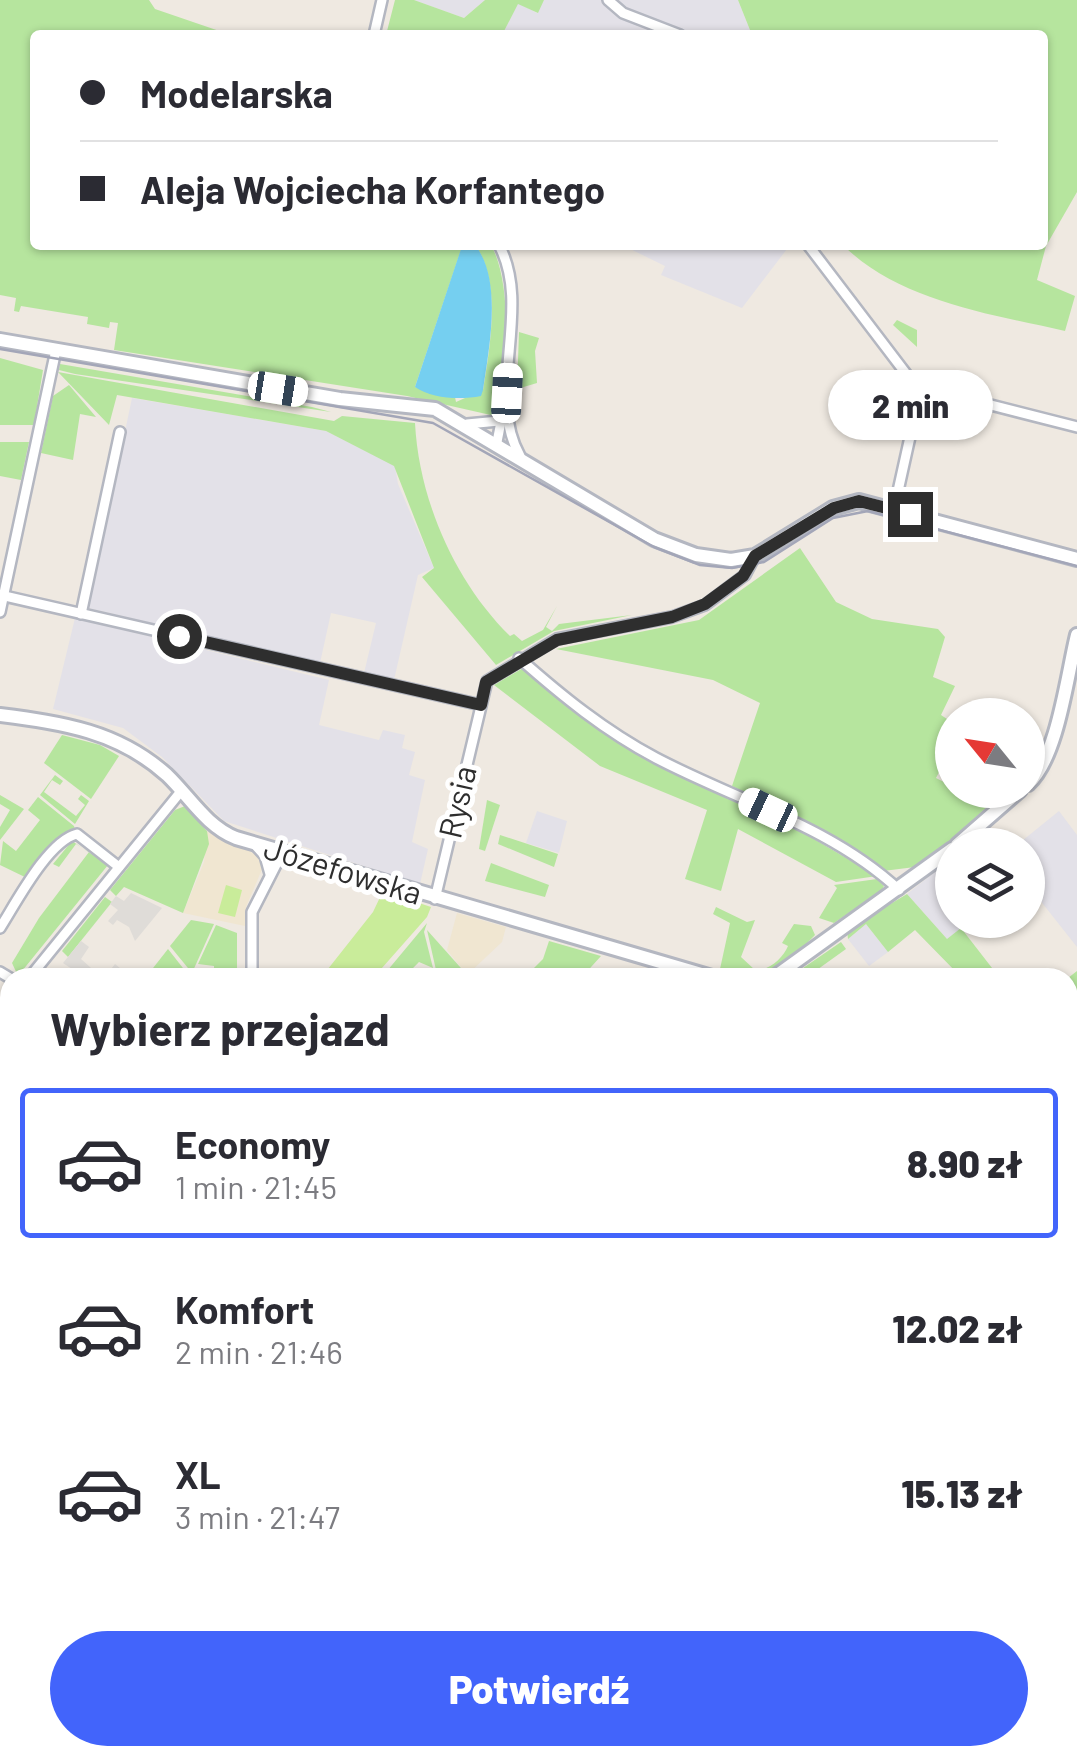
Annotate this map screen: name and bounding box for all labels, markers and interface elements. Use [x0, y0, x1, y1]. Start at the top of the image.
text: Modelarska [140, 70, 333, 116]
text: Aleja Wojciecha Korfantego [140, 166, 605, 212]
car [490, 362, 524, 424]
car [246, 369, 310, 409]
callout: 2 min [828, 369, 992, 439]
text: 2 min [872, 386, 949, 424]
route end [888, 492, 933, 537]
route start [157, 614, 202, 659]
north arrow [935, 698, 1045, 808]
map controls [935, 698, 1045, 938]
street label: Rysia [429, 762, 483, 842]
car [734, 784, 802, 836]
street label: Józefowska [260, 827, 427, 911]
button: layers [935, 828, 1045, 938]
text: Wybierz przejazd [50, 1001, 390, 1055]
icon: car [55, 1118, 145, 1208]
text: Economy [175, 1121, 330, 1167]
text: 8.90 zł [907, 1140, 1023, 1186]
text: 1 min · 21:45 [175, 1167, 337, 1205]
icon: car [55, 1283, 145, 1373]
text: Komfort [175, 1286, 314, 1332]
text: 12.02 zł [892, 1305, 1023, 1351]
text: 2 min · 21:46 [175, 1332, 343, 1370]
icon: car [55, 1448, 145, 1538]
text: XL [175, 1451, 221, 1497]
text: 15.13 zł [901, 1470, 1023, 1516]
text: 3 min · 21:47 [175, 1497, 340, 1535]
button: Potwierdź [50, 1631, 1028, 1746]

